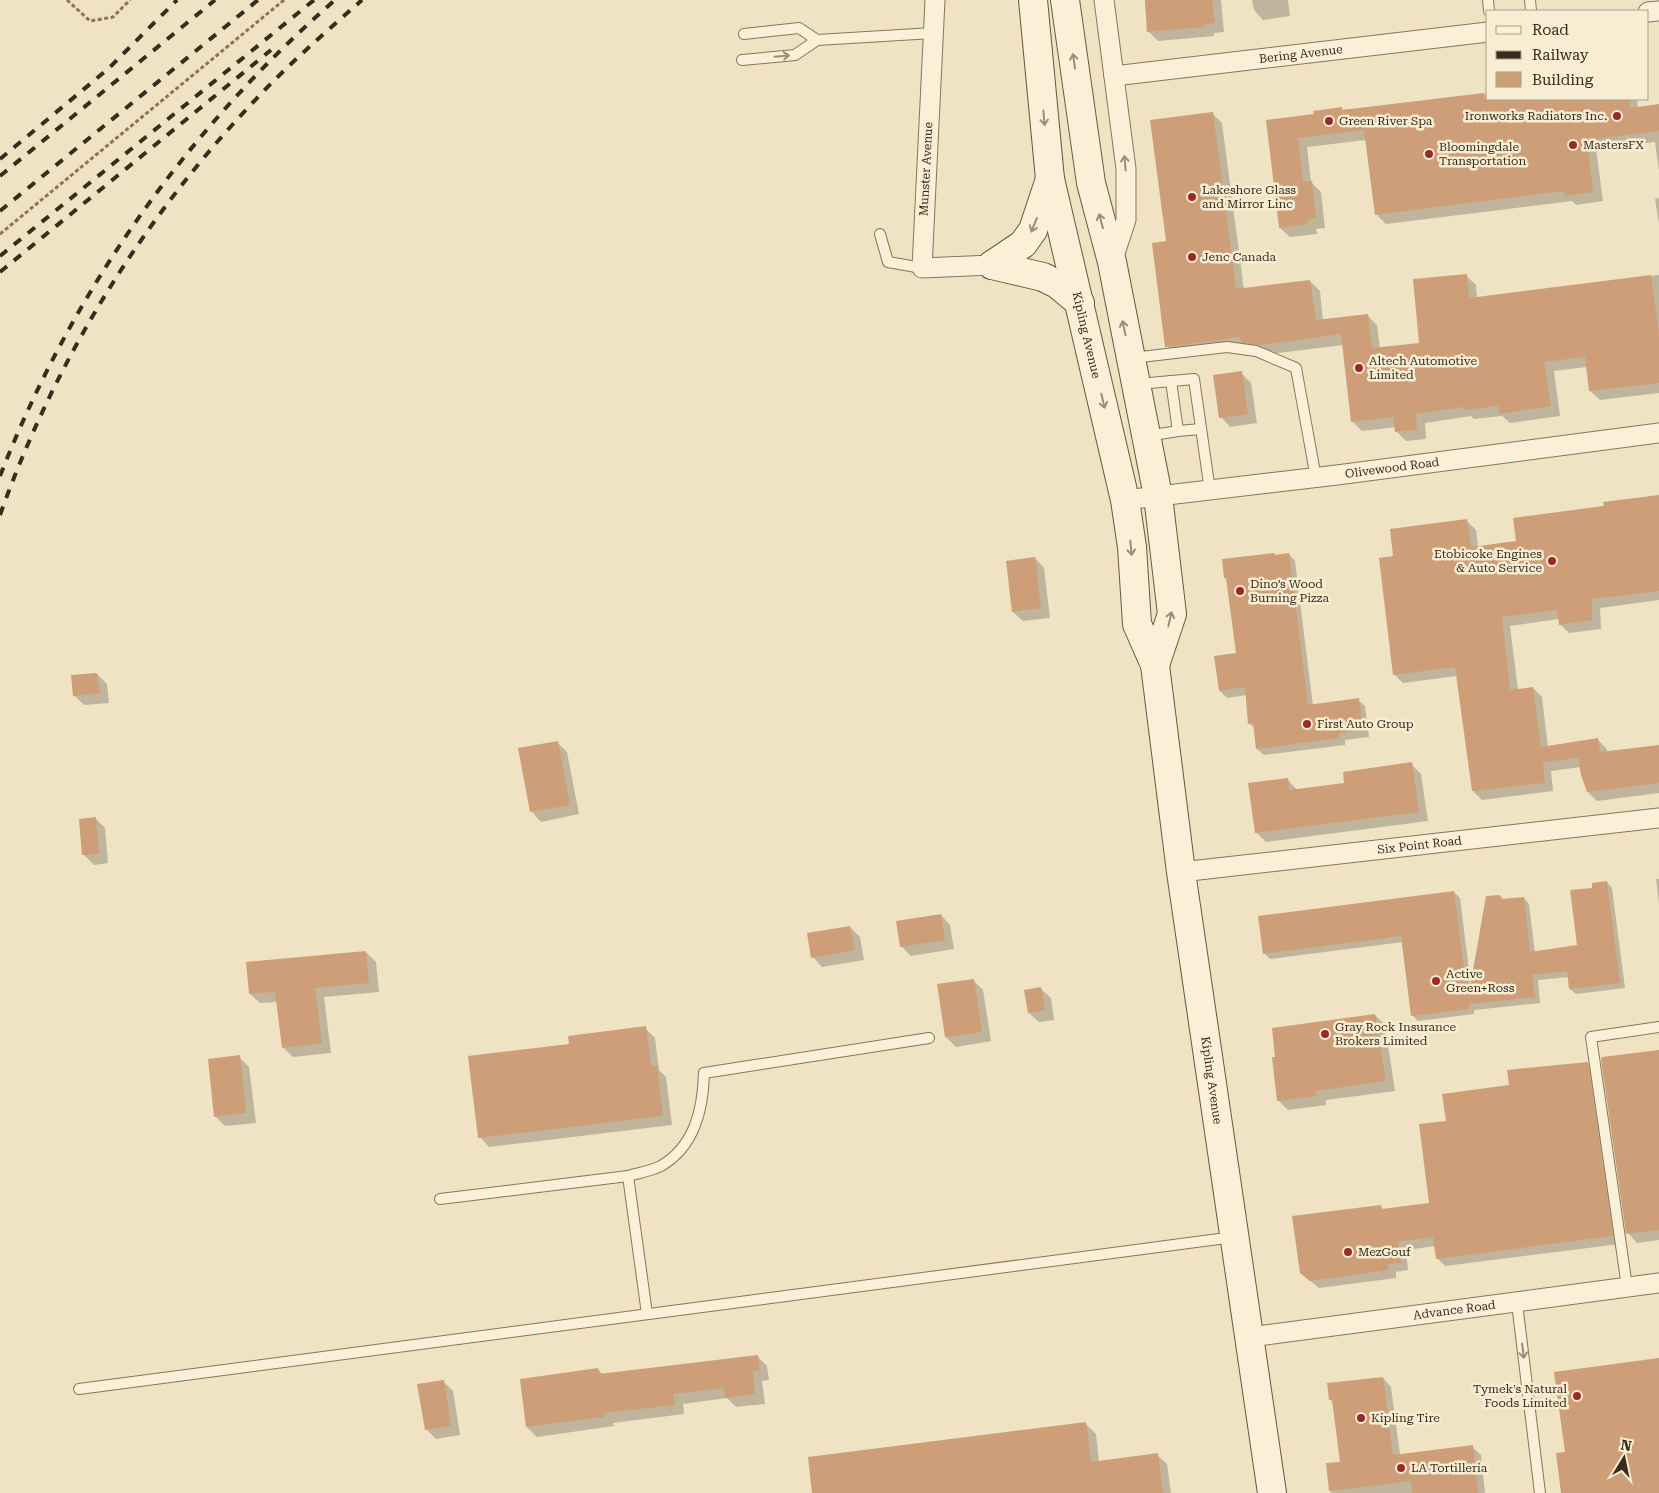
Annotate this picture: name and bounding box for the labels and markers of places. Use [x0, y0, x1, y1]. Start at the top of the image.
place label: Ironworks Radiators Inc. [1465, 109, 1607, 123]
marker: Ironworks Radiators Inc. [1611, 110, 1623, 122]
place label: Green River Spa [1339, 114, 1433, 128]
marker: Green River Spa [1323, 115, 1335, 127]
place label: MastersFX [1583, 138, 1644, 152]
marker: MastersFX [1567, 139, 1579, 151]
place label: Bloomingdale Transportation [1439, 140, 1526, 168]
marker: Bloomingdale Transportation [1423, 148, 1435, 160]
place label: Lakeshore Glass and Mirror Linc [1202, 183, 1296, 211]
marker: Lakeshore Glass and Mirror Linc [1186, 191, 1198, 203]
place label: Jenc Canada [1202, 250, 1277, 264]
marker: Jenc Canada [1186, 251, 1198, 263]
place label: Altech Automotive Limited [1369, 354, 1478, 382]
marker: Altech Automotive Limited [1353, 362, 1365, 374]
place label: Etobicoke Engines & Auto Service [1434, 547, 1542, 575]
marker: Etobicoke Engines & Auto Service [1546, 555, 1558, 567]
place label: Dino’s Wood Burning Pizza [1250, 577, 1329, 605]
marker: Dino’s Wood Burning Pizza [1234, 585, 1246, 597]
place label: First Auto Group [1317, 717, 1414, 731]
marker: First Auto Group [1301, 718, 1313, 730]
place label: Active Green+Ross [1446, 967, 1515, 995]
marker: Active Green+Ross [1430, 975, 1442, 987]
place label: Gray Rock Insurance Brokers Limited [1335, 1020, 1457, 1048]
marker: Gray Rock Insurance Brokers Limited [1319, 1028, 1331, 1040]
place label: MezGouf [1358, 1245, 1411, 1259]
marker: MezGouf [1342, 1246, 1354, 1258]
place label: Tymek's Natural Foods Limited [1473, 1382, 1567, 1410]
marker: Tymek's Natural Foods Limited [1571, 1390, 1583, 1402]
place label: Kipling Tire [1371, 1411, 1440, 1425]
marker: Kipling Tire [1355, 1412, 1367, 1424]
place label: LA Tortilleria [1411, 1461, 1488, 1475]
marker: LA Tortilleria [1395, 1462, 1407, 1474]

